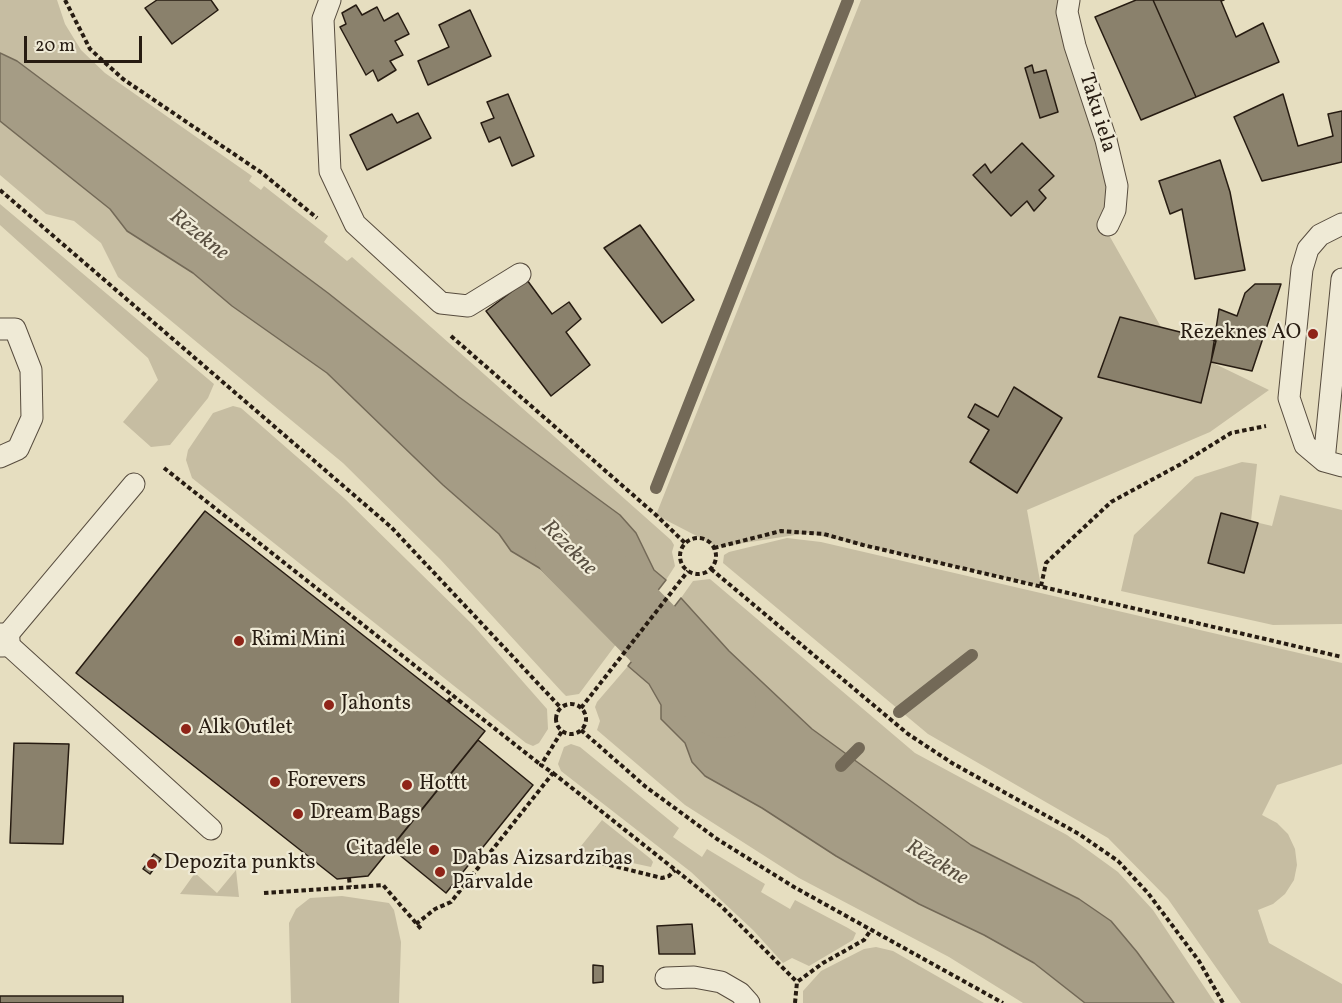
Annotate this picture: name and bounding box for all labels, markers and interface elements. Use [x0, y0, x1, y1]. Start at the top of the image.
scale bar [27, 24, 146, 62]
text: 20 m [35, 34, 75, 59]
street label: Taku iela [1072, 70, 1120, 156]
water label: Rēzekne [163, 205, 233, 267]
place label: Rēzeknes AO [1180, 321, 1301, 347]
marker: Rēzeknes AO [1306, 327, 1320, 341]
water label: Rēzekne [535, 516, 601, 582]
place label: Rimi Mini [251, 628, 346, 654]
marker: Rimi Mini [232, 634, 246, 648]
place label: Jahonts [341, 692, 411, 718]
marker: Jahonts [322, 698, 336, 712]
place label: Alk Outlet [198, 716, 293, 742]
marker: Alk Outlet [179, 722, 193, 736]
place label: Forevers [287, 769, 366, 795]
place label: Hottt [419, 772, 468, 798]
marker: Forevers [268, 775, 282, 789]
marker: Hottt [400, 778, 414, 792]
place label: Dream Bags [310, 801, 421, 827]
marker: Dream Bags [291, 807, 305, 821]
water label: Rēzekne [900, 835, 972, 893]
place label: Citadele [346, 837, 422, 863]
marker: Citadele [427, 843, 441, 857]
place label: Dabas Aizsardzības Pārvalde [452, 847, 632, 897]
place label: Depozīta punkts [164, 851, 316, 877]
marker: Depozīta punkts [145, 857, 159, 871]
marker: Dabas Aizsardzības Pārvalde [433, 865, 447, 879]

